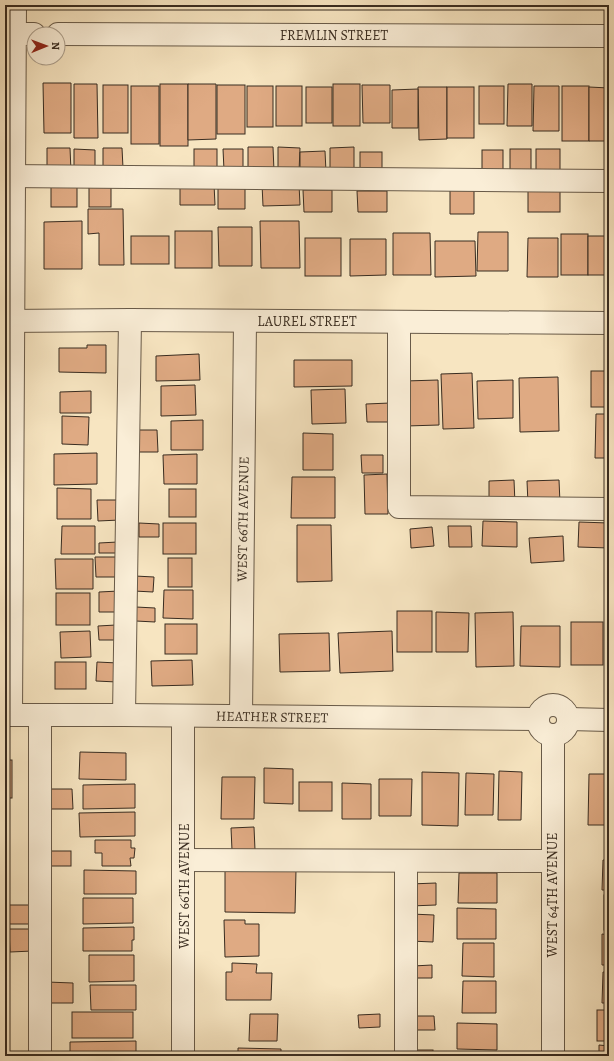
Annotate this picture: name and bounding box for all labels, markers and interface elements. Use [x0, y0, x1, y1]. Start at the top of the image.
north arrow [26, 26, 66, 66]
street label: FREMLIN STREET [280, 26, 389, 45]
text: N [48, 42, 63, 50]
street label: LAUREL STREET [257, 312, 357, 331]
street label: WEST 66TH AVENUE [232, 456, 254, 583]
street label: HEATHER STREET [216, 707, 329, 727]
street label: WEST 66TH AVENUE [175, 823, 194, 950]
street label: WEST 64TH AVENUE [543, 832, 562, 959]

